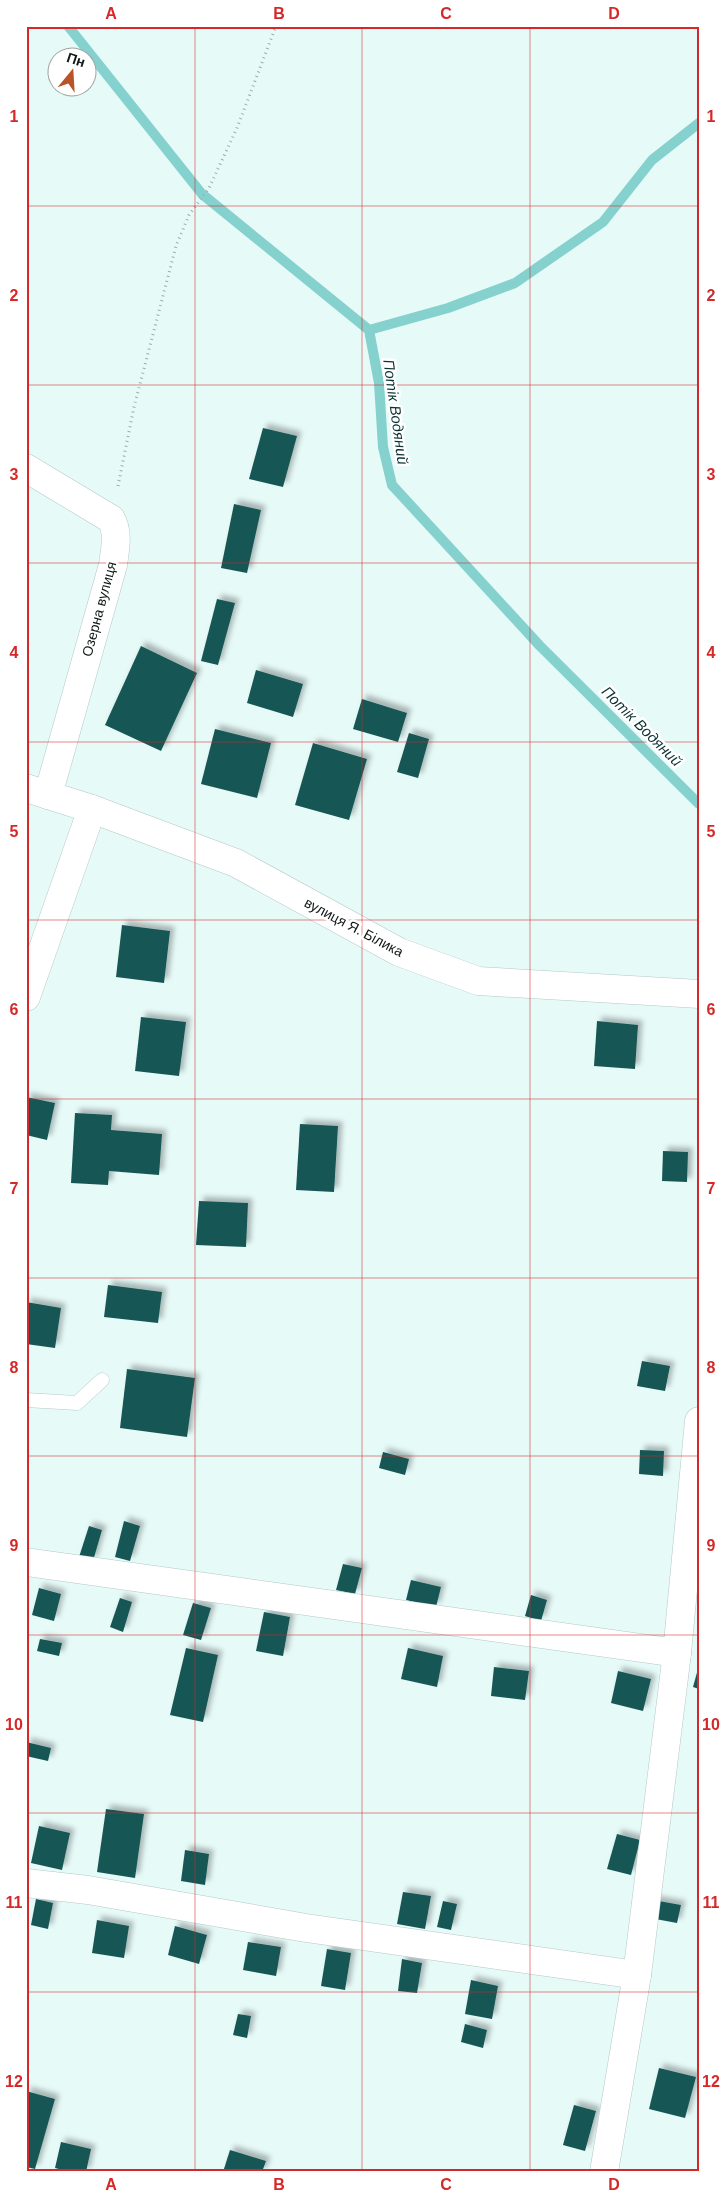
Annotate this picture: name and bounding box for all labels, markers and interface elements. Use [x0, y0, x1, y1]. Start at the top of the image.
text: A [105, 5, 117, 22]
text: B [273, 5, 285, 22]
text: C [440, 5, 452, 22]
text: D [608, 5, 620, 22]
north arrow [48, 48, 98, 98]
text: Пн [65, 49, 87, 70]
text: 1 [10, 108, 19, 125]
text: 1 [707, 108, 716, 125]
text: 2 [10, 287, 19, 304]
text: 2 [707, 287, 716, 304]
water label: Потік Водяний [380, 358, 412, 466]
text: 3 [10, 466, 19, 483]
text: 3 [707, 466, 716, 483]
street label: Озерна вулиця [79, 560, 119, 658]
text: 4 [10, 644, 19, 661]
text: 4 [707, 644, 716, 661]
water label: Потік Водяний [599, 683, 686, 770]
text: 5 [10, 823, 19, 840]
text: 5 [707, 823, 716, 840]
street label: вулиця Я. Білика [302, 894, 406, 960]
text: 6 [10, 1001, 19, 1018]
text: 6 [707, 1001, 716, 1018]
text: 7 [10, 1180, 19, 1197]
text: 7 [707, 1180, 716, 1197]
text: 8 [10, 1359, 19, 1376]
text: 8 [707, 1359, 716, 1376]
text: 9 [10, 1537, 19, 1554]
text: 9 [707, 1537, 716, 1554]
text: 10 [5, 1716, 23, 1733]
text: 10 [702, 1716, 720, 1733]
text: 11 [6, 1894, 23, 1911]
text: 11 [703, 1894, 720, 1911]
text: 12 [5, 2073, 23, 2090]
text: 12 [702, 2073, 720, 2090]
text: A [105, 2176, 117, 2193]
text: B [273, 2176, 285, 2193]
text: C [440, 2176, 452, 2193]
text: D [608, 2176, 620, 2193]

